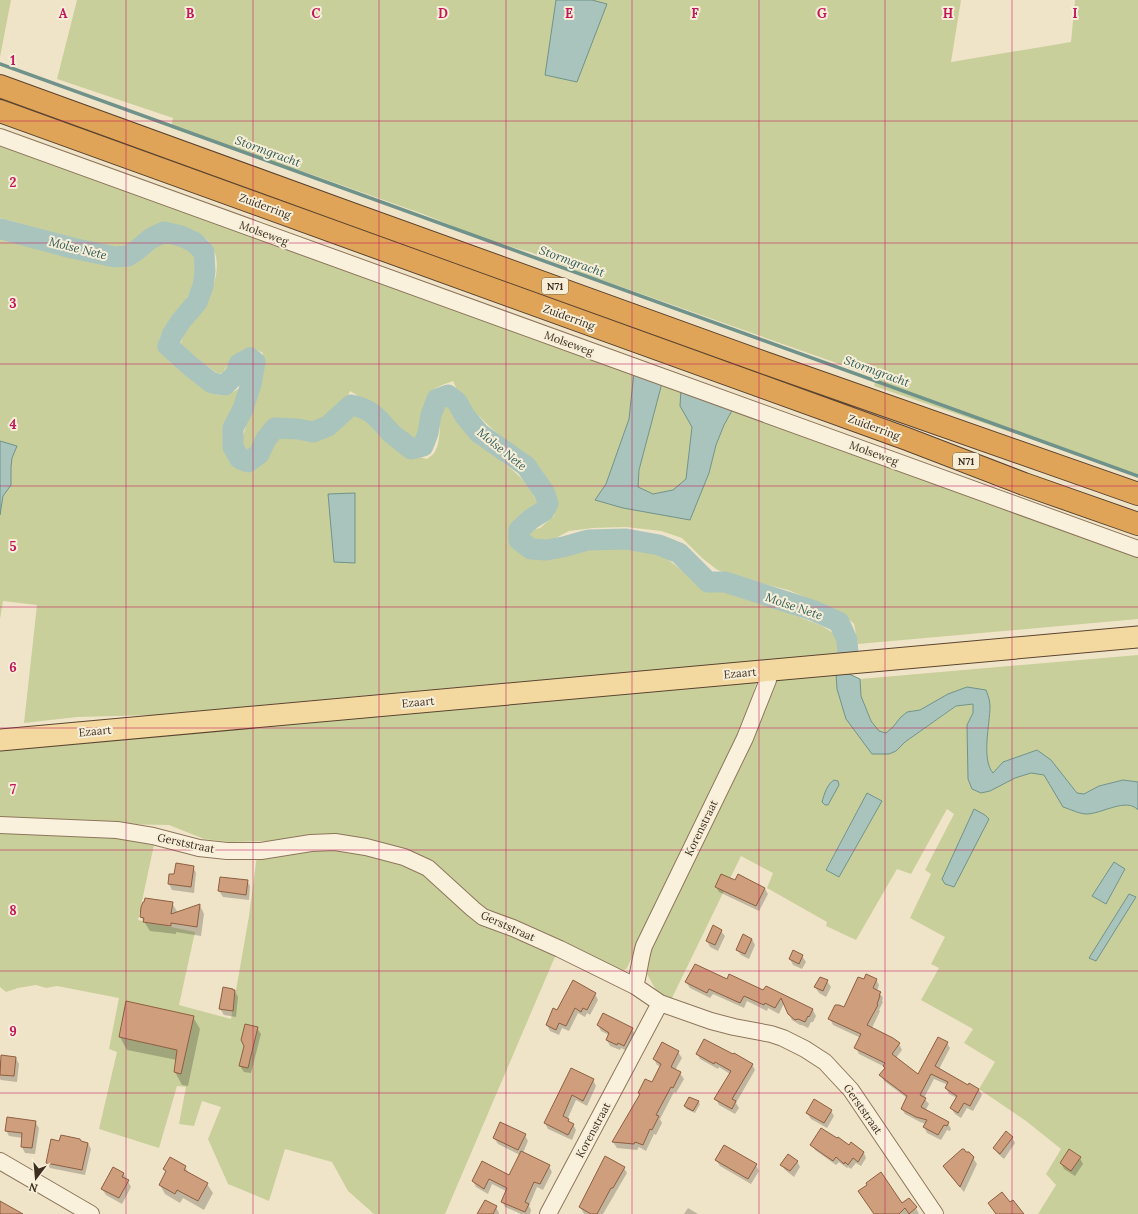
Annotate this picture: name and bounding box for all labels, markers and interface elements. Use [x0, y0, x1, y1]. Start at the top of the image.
text: A [59, 5, 68, 22]
text: B [186, 5, 195, 22]
text: C [312, 5, 321, 22]
text: D [438, 5, 448, 22]
text: E [565, 5, 573, 22]
text: F [691, 5, 699, 22]
text: G [817, 5, 827, 22]
text: H [943, 5, 953, 22]
text: I [1072, 5, 1078, 22]
text: 1 [10, 52, 16, 69]
water label: Stormgracht [233, 132, 303, 170]
text: 2 [10, 174, 17, 191]
street label: Zuiderring [237, 190, 294, 222]
street label: Molseweg [238, 218, 291, 249]
water label: Molse Nete [47, 234, 109, 263]
water label: Stormgracht [537, 242, 607, 280]
road number: N71 [542, 278, 568, 294]
text: 3 [9, 295, 17, 312]
street label: Zuiderring [541, 301, 598, 333]
street label: Molseweg [543, 328, 596, 359]
water label: Stormgracht [842, 352, 912, 390]
street label: Zuiderring [846, 411, 903, 443]
text: 4 [9, 416, 17, 433]
water label: Molse Nete [474, 425, 530, 474]
street label: Molseweg [848, 438, 901, 469]
road number: N71 [953, 453, 979, 469]
text: 5 [9, 538, 17, 555]
water label: Molse Nete [764, 589, 825, 623]
text: 6 [9, 659, 17, 676]
street label: Ezaart [723, 665, 758, 681]
street label: Ezaart [401, 694, 436, 710]
street label: Ezaart [78, 723, 113, 739]
text: 7 [10, 781, 16, 798]
street label: Korenstraat [681, 797, 721, 858]
street label: Gerststraat [156, 830, 217, 856]
text: 8 [9, 902, 17, 919]
street label: Gerststraat [479, 908, 538, 944]
text: 9 [9, 1023, 17, 1040]
street label: Gerststraat [841, 1081, 886, 1137]
street label: Korenstraat [573, 1099, 614, 1160]
north arrow [16, 1158, 56, 1198]
text: N [27, 1180, 39, 1196]

